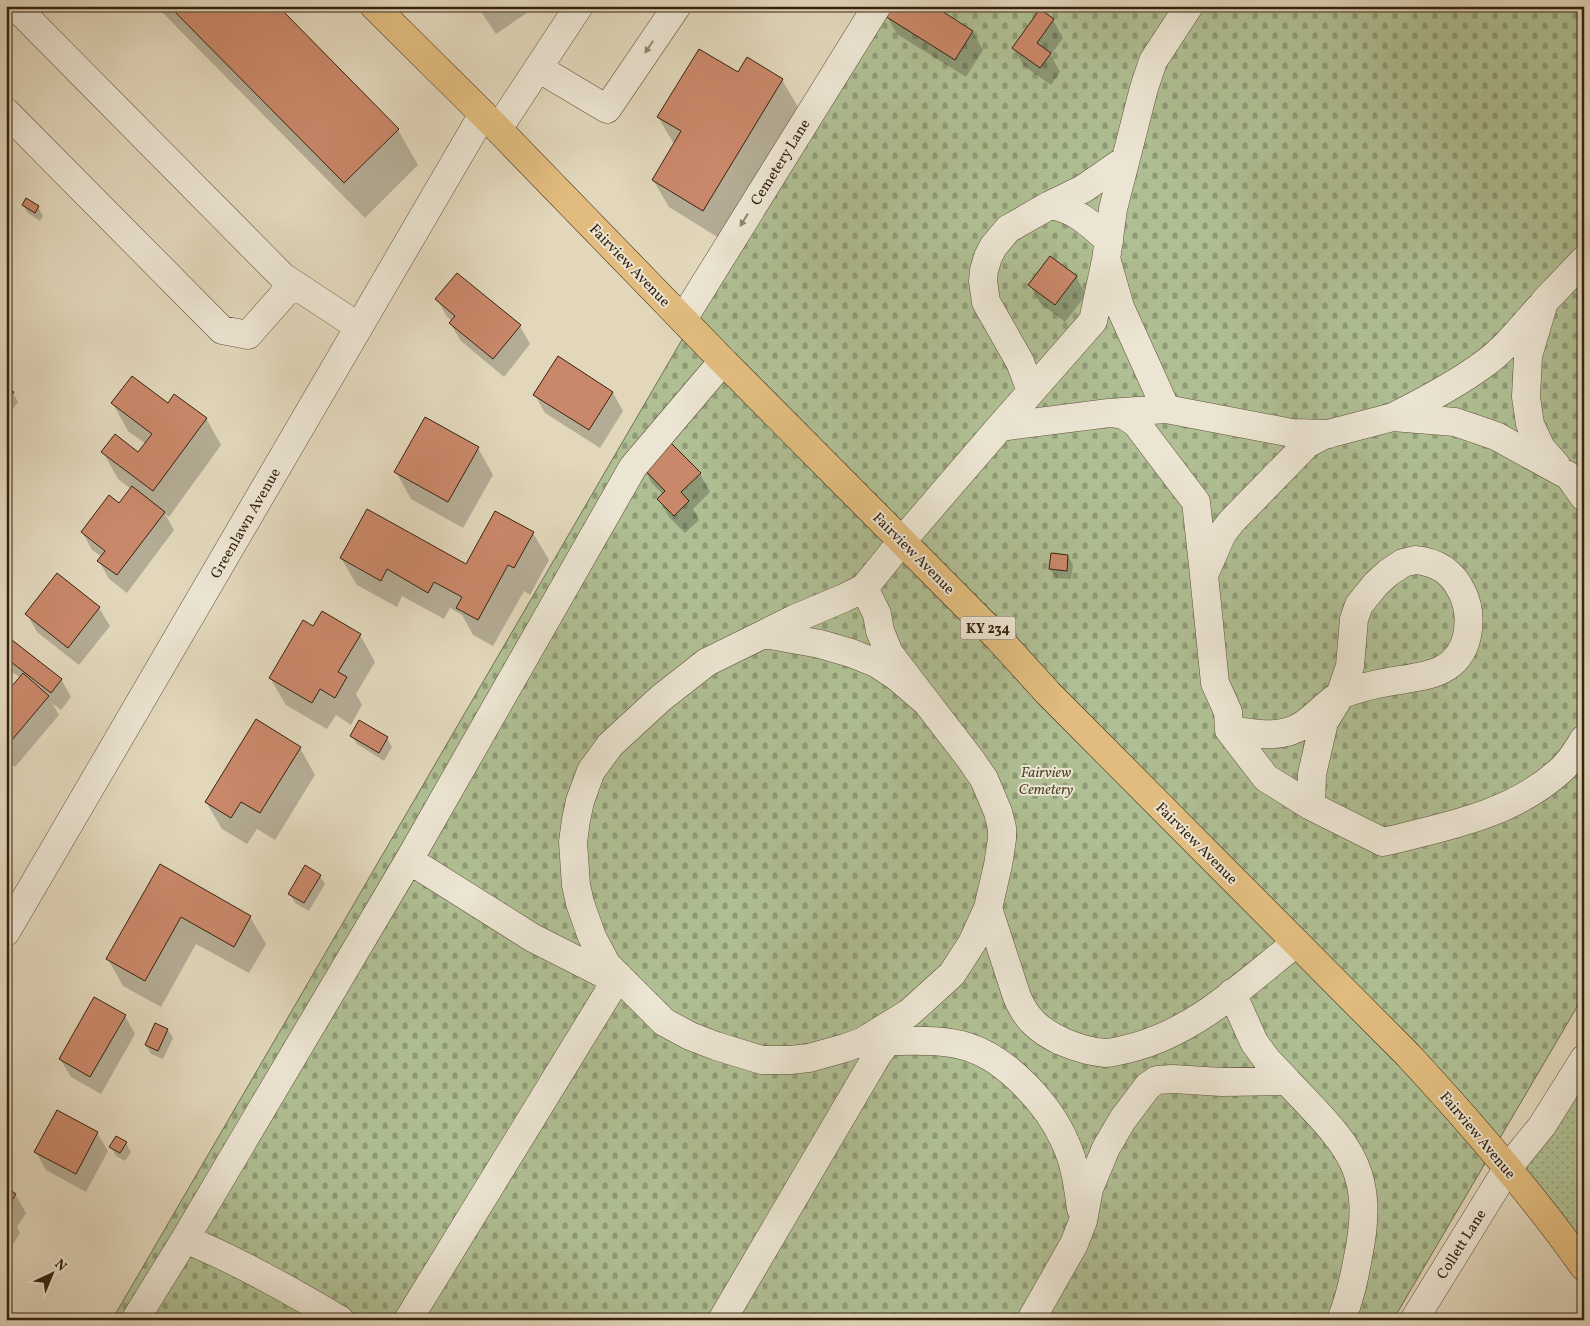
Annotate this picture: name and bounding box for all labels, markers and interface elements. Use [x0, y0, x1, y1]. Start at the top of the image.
one-way arrow [644, 40, 654, 53]
street label: Cemetery Lane [746, 116, 816, 210]
one-way arrow [740, 213, 749, 227]
street label: Fairview Avenue [584, 220, 674, 312]
street label: Greenlawn Avenue [206, 465, 287, 583]
street label: Fairview Avenue [867, 508, 959, 600]
road number: KY 234 [960, 616, 1016, 640]
park label: Fairview Cemetery [1019, 763, 1074, 801]
street label: Fairview Avenue [1150, 798, 1242, 890]
street label: Fairview Avenue [1434, 1088, 1520, 1184]
street label: Collett Lane [1432, 1206, 1492, 1284]
north arrow [28, 1248, 78, 1298]
text: N [50, 1255, 70, 1276]

